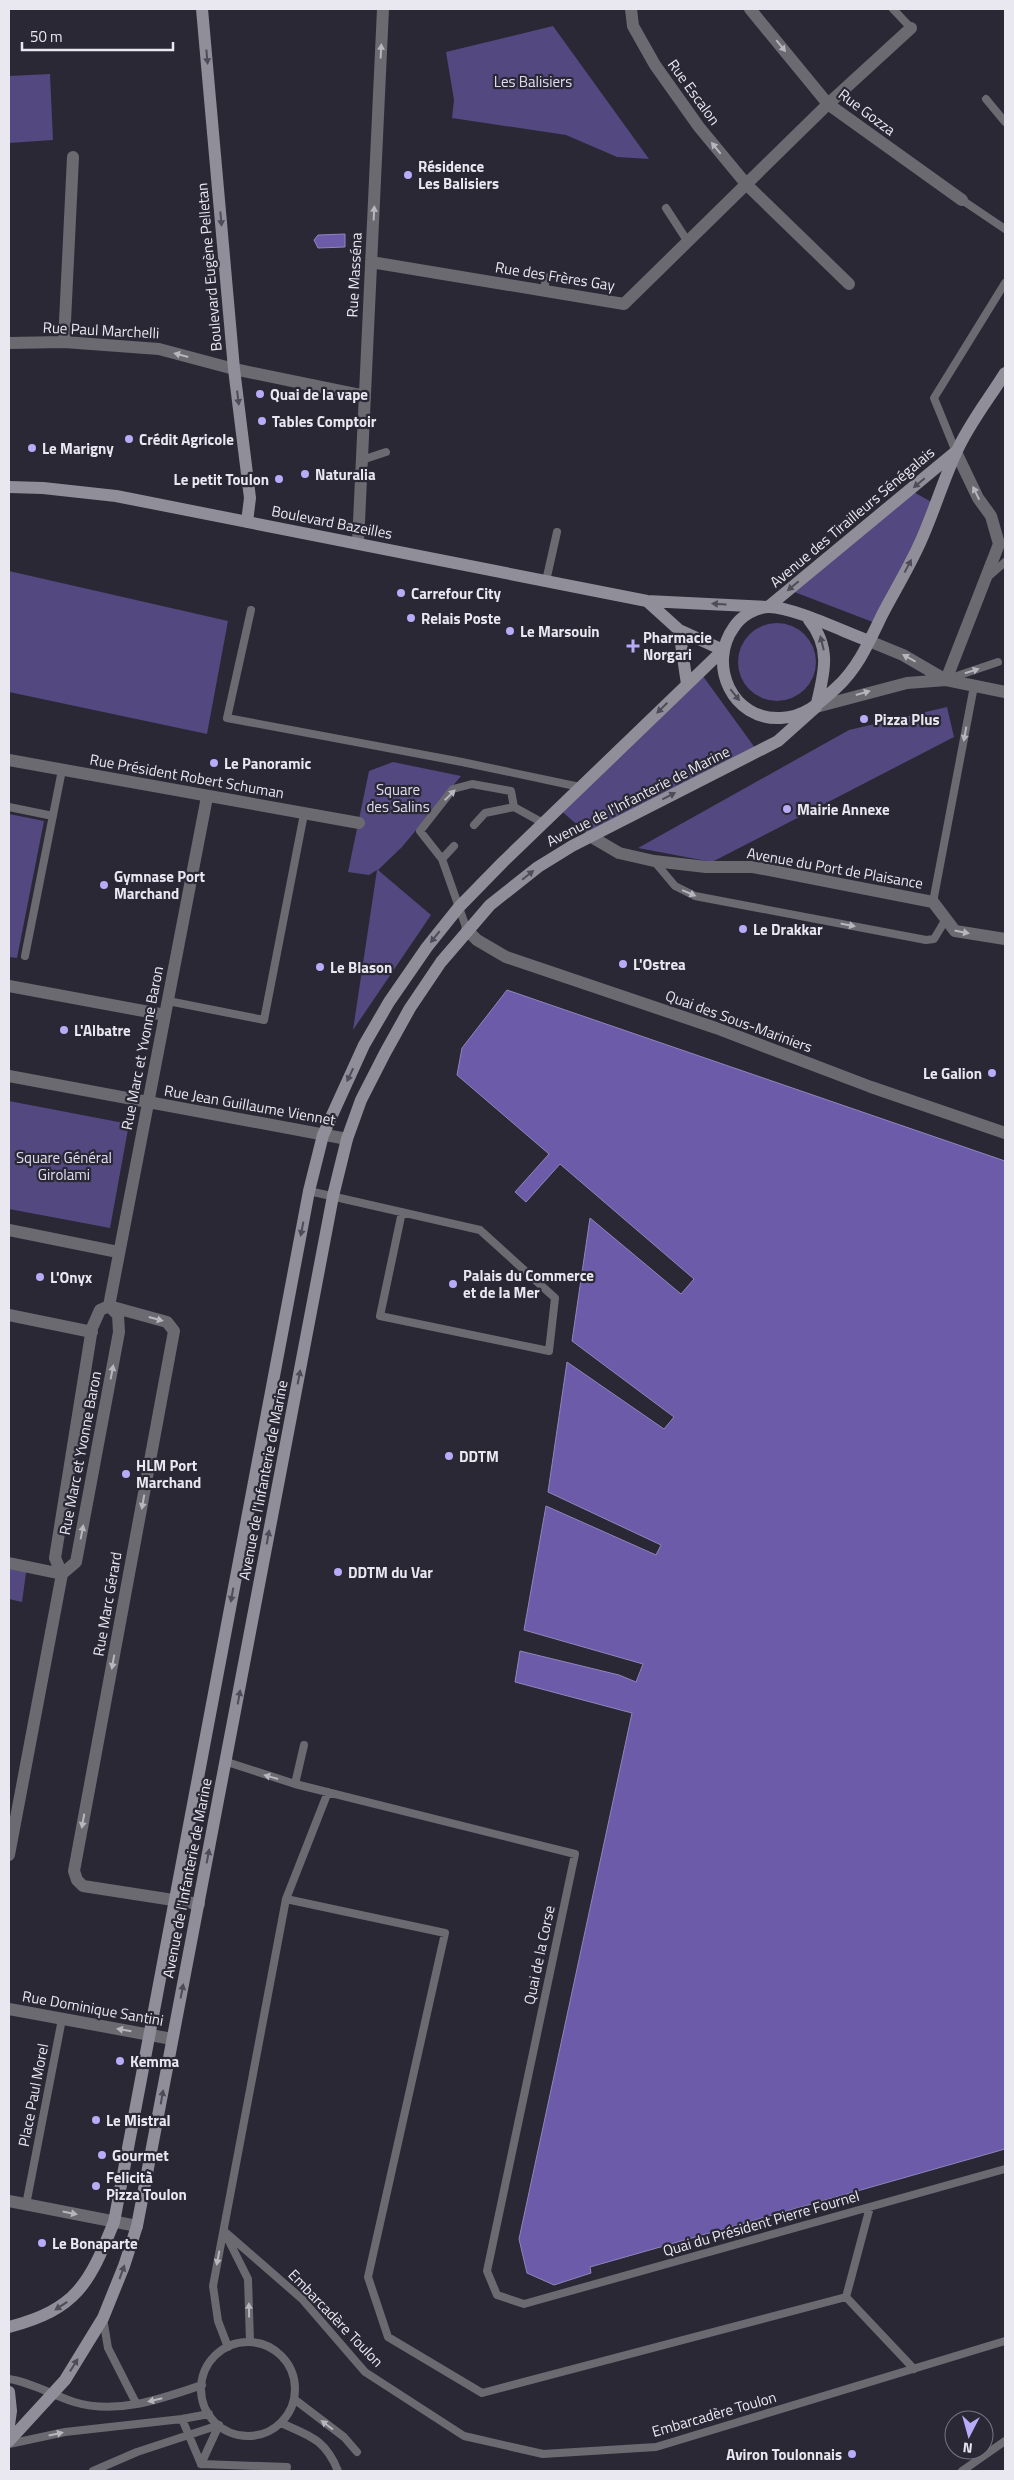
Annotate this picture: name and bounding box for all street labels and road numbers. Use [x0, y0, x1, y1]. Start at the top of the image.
street label: Rue Escalon [662, 54, 726, 130]
street label: Rue Gozza [834, 83, 901, 141]
street label: Boulevard Eugène Pelletan [190, 182, 228, 352]
street label: Rue Masséna [340, 231, 368, 318]
street label: Rue des Frères Gay [494, 255, 616, 297]
street label: Rue Paul Marchelli [42, 315, 160, 345]
street label: Avenue des Tirailleurs Sénégalais [765, 441, 939, 593]
street label: Boulevard Bazeilles [270, 499, 394, 545]
street label: Avenue de l'Infanterie de Marine [542, 740, 734, 852]
street label: Rue Président Robert Schuman [88, 748, 286, 804]
street label: Avenue du Port de Plaisance [745, 841, 925, 895]
street label: Rue Marc et Yvonne Baron [115, 964, 169, 1132]
street label: Quai des Sous-Mariniers [662, 984, 816, 1058]
street label: Rue Jean Guillaume Viennet [163, 1079, 338, 1132]
street label: Rue Marc et Yvonne Baron [53, 1369, 107, 1537]
street label: Avenue de l'Infanterie de Marine [232, 1378, 294, 1582]
street label: Rue Marc Gérard [87, 1550, 127, 1658]
street label: Avenue de l'Infanterie de Marine [156, 1776, 218, 1980]
street label: Quai de la Corse [517, 1903, 561, 2007]
street label: Rue Dominique Santini [21, 1984, 165, 2032]
street label: Place Paul Morel [12, 2041, 54, 2149]
street label: Quai du Président Pierre Fournel [660, 2184, 862, 2262]
street label: Embarcadère Toulon [283, 2264, 389, 2372]
street label: Embarcadère Toulon [649, 2385, 779, 2443]

